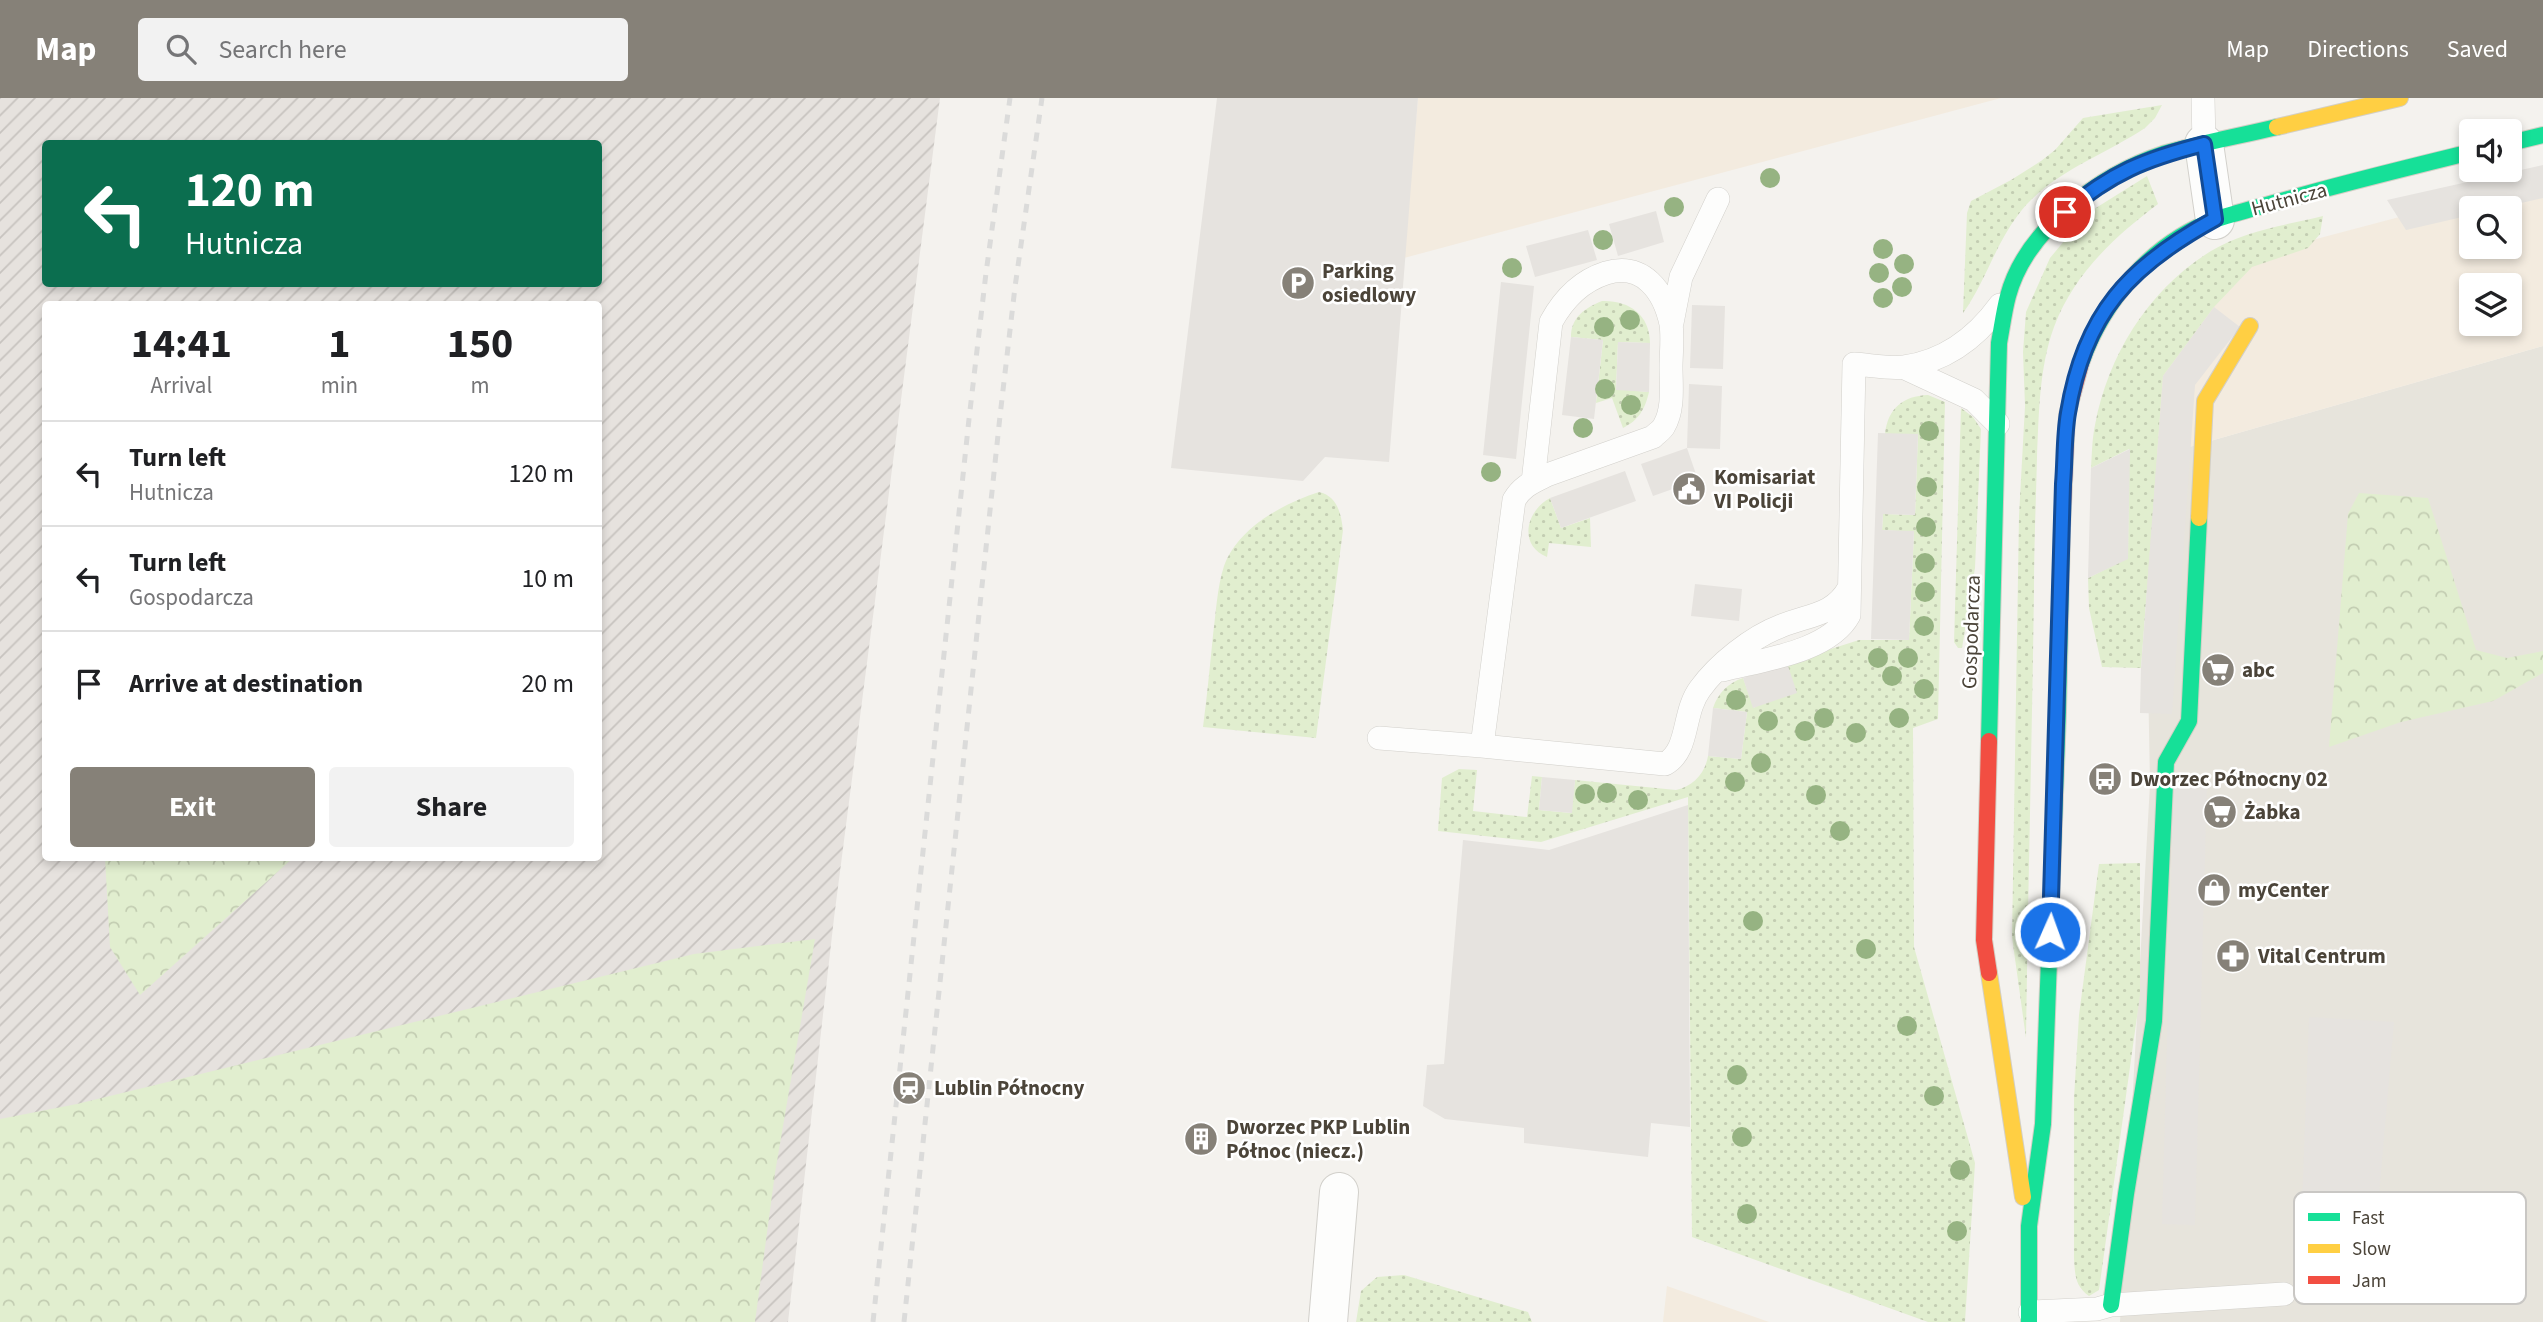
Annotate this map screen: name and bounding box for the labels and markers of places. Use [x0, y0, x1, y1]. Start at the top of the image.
pin [2035, 182, 2095, 242]
place label: Parking osiedlowy [1322, 256, 1416, 310]
parking icon: Parking osiedlowy [1279, 264, 1317, 302]
place label: Komisariat VI Policji [1713, 462, 1815, 516]
public building icon: Komisariat VI Policji [1670, 470, 1708, 508]
supermarket icon: abc [2199, 651, 2237, 689]
place label: abc [2242, 655, 2275, 685]
bus stop icon: Dworzec Północny 02 [2086, 760, 2124, 798]
place label: Dworzec Północny 02 [2130, 764, 2328, 794]
supermarket icon: Żabka [2201, 793, 2239, 831]
place label: Żabka [2244, 797, 2301, 827]
shop icon: myCenter [2195, 871, 2233, 909]
place label: myCenter [2238, 875, 2330, 905]
pharmacy icon: Vital Centrum [2214, 937, 2252, 975]
place label: Vital Centrum [2257, 941, 2386, 971]
station icon: Lublin Północny [890, 1069, 928, 1107]
place label: Lublin Północny [934, 1073, 1084, 1103]
place label: Dworzec PKP Lublin Północ (niecz.) [1226, 1112, 1410, 1166]
building icon: Dworzec PKP Lublin Północ (niecz.) [1182, 1120, 1220, 1158]

